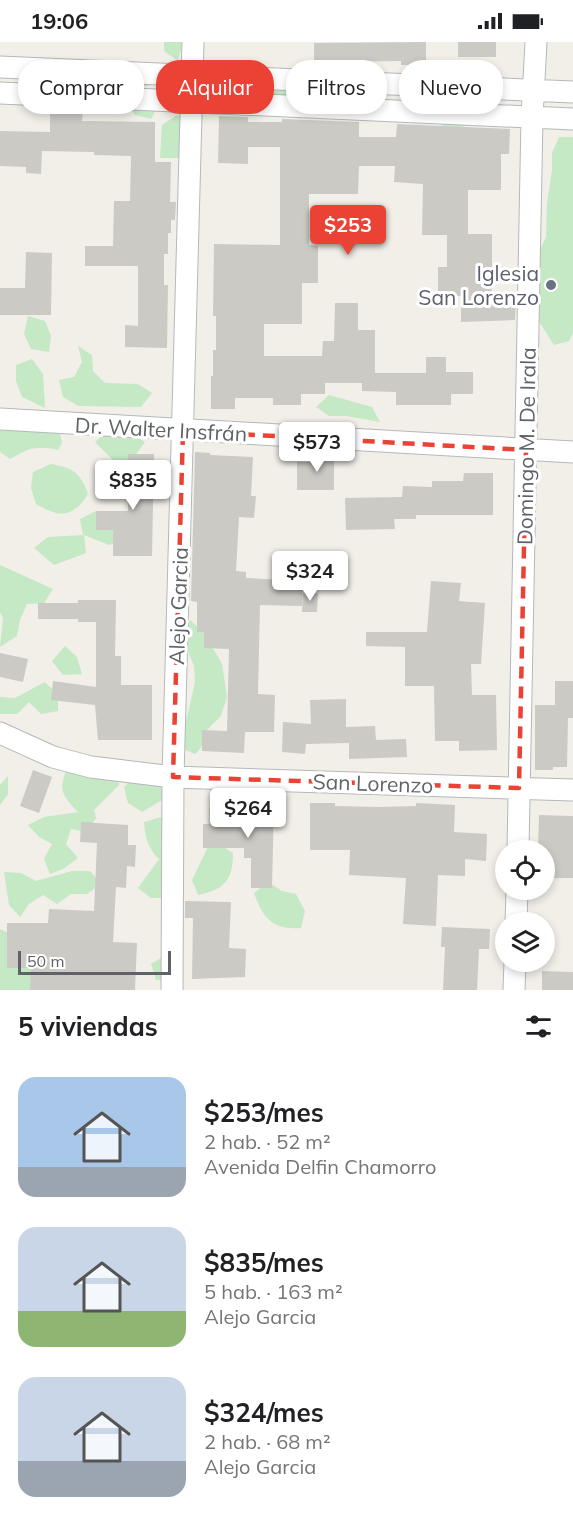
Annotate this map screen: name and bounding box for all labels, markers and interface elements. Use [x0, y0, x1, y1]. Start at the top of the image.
text: 19:06 [30, 7, 88, 35]
chip: Comprar [18, 60, 144, 114]
chip: Alquilar [156, 60, 274, 114]
chip: Filtros [286, 60, 387, 114]
chip: Nuevo [399, 60, 503, 114]
pin: $253 [312, 205, 384, 256]
text: $253 [324, 212, 372, 237]
place label: Iglesia San Lorenzo [418, 260, 539, 310]
marker: Iglesia San Lorenzo [544, 278, 558, 292]
street label: Domingo M. De Irala [511, 347, 541, 545]
street label: Dr. Walter Insfrán [74, 412, 248, 446]
pin: $573 [281, 422, 353, 473]
text: $573 [293, 429, 341, 454]
pin: $835 [97, 460, 169, 511]
text: $835 [109, 467, 157, 492]
street label: Alejo Garcia [163, 547, 193, 665]
pin: $324 [274, 551, 346, 602]
text: $324 [286, 558, 334, 583]
street label: San Lorenzo [312, 768, 434, 798]
pin: $264 [212, 788, 284, 839]
text: $264 [224, 795, 272, 820]
map controls [495, 840, 555, 972]
button: locate [495, 840, 555, 900]
button: layers [495, 912, 555, 972]
scale bar [18, 948, 171, 976]
text: 50 m [27, 951, 64, 971]
text: 5 viviendas [18, 1010, 158, 1043]
icon: filters [522, 1010, 555, 1043]
text: $253/mes [204, 1096, 324, 1129]
icon: home [66, 1101, 138, 1173]
text: 2 hab. · 52 m² [204, 1129, 331, 1154]
text: Avenida Delfin Chamorro [204, 1154, 436, 1179]
text: $835/mes [204, 1246, 324, 1279]
icon: home [66, 1251, 138, 1323]
text: 5 hab. · 163 m² [204, 1279, 343, 1304]
text: Alejo Garcia [204, 1304, 316, 1329]
text: $324/mes [204, 1396, 324, 1429]
icon: home [66, 1401, 138, 1473]
text: 2 hab. · 68 m² [204, 1429, 331, 1454]
text: Alejo Garcia [204, 1454, 316, 1479]

